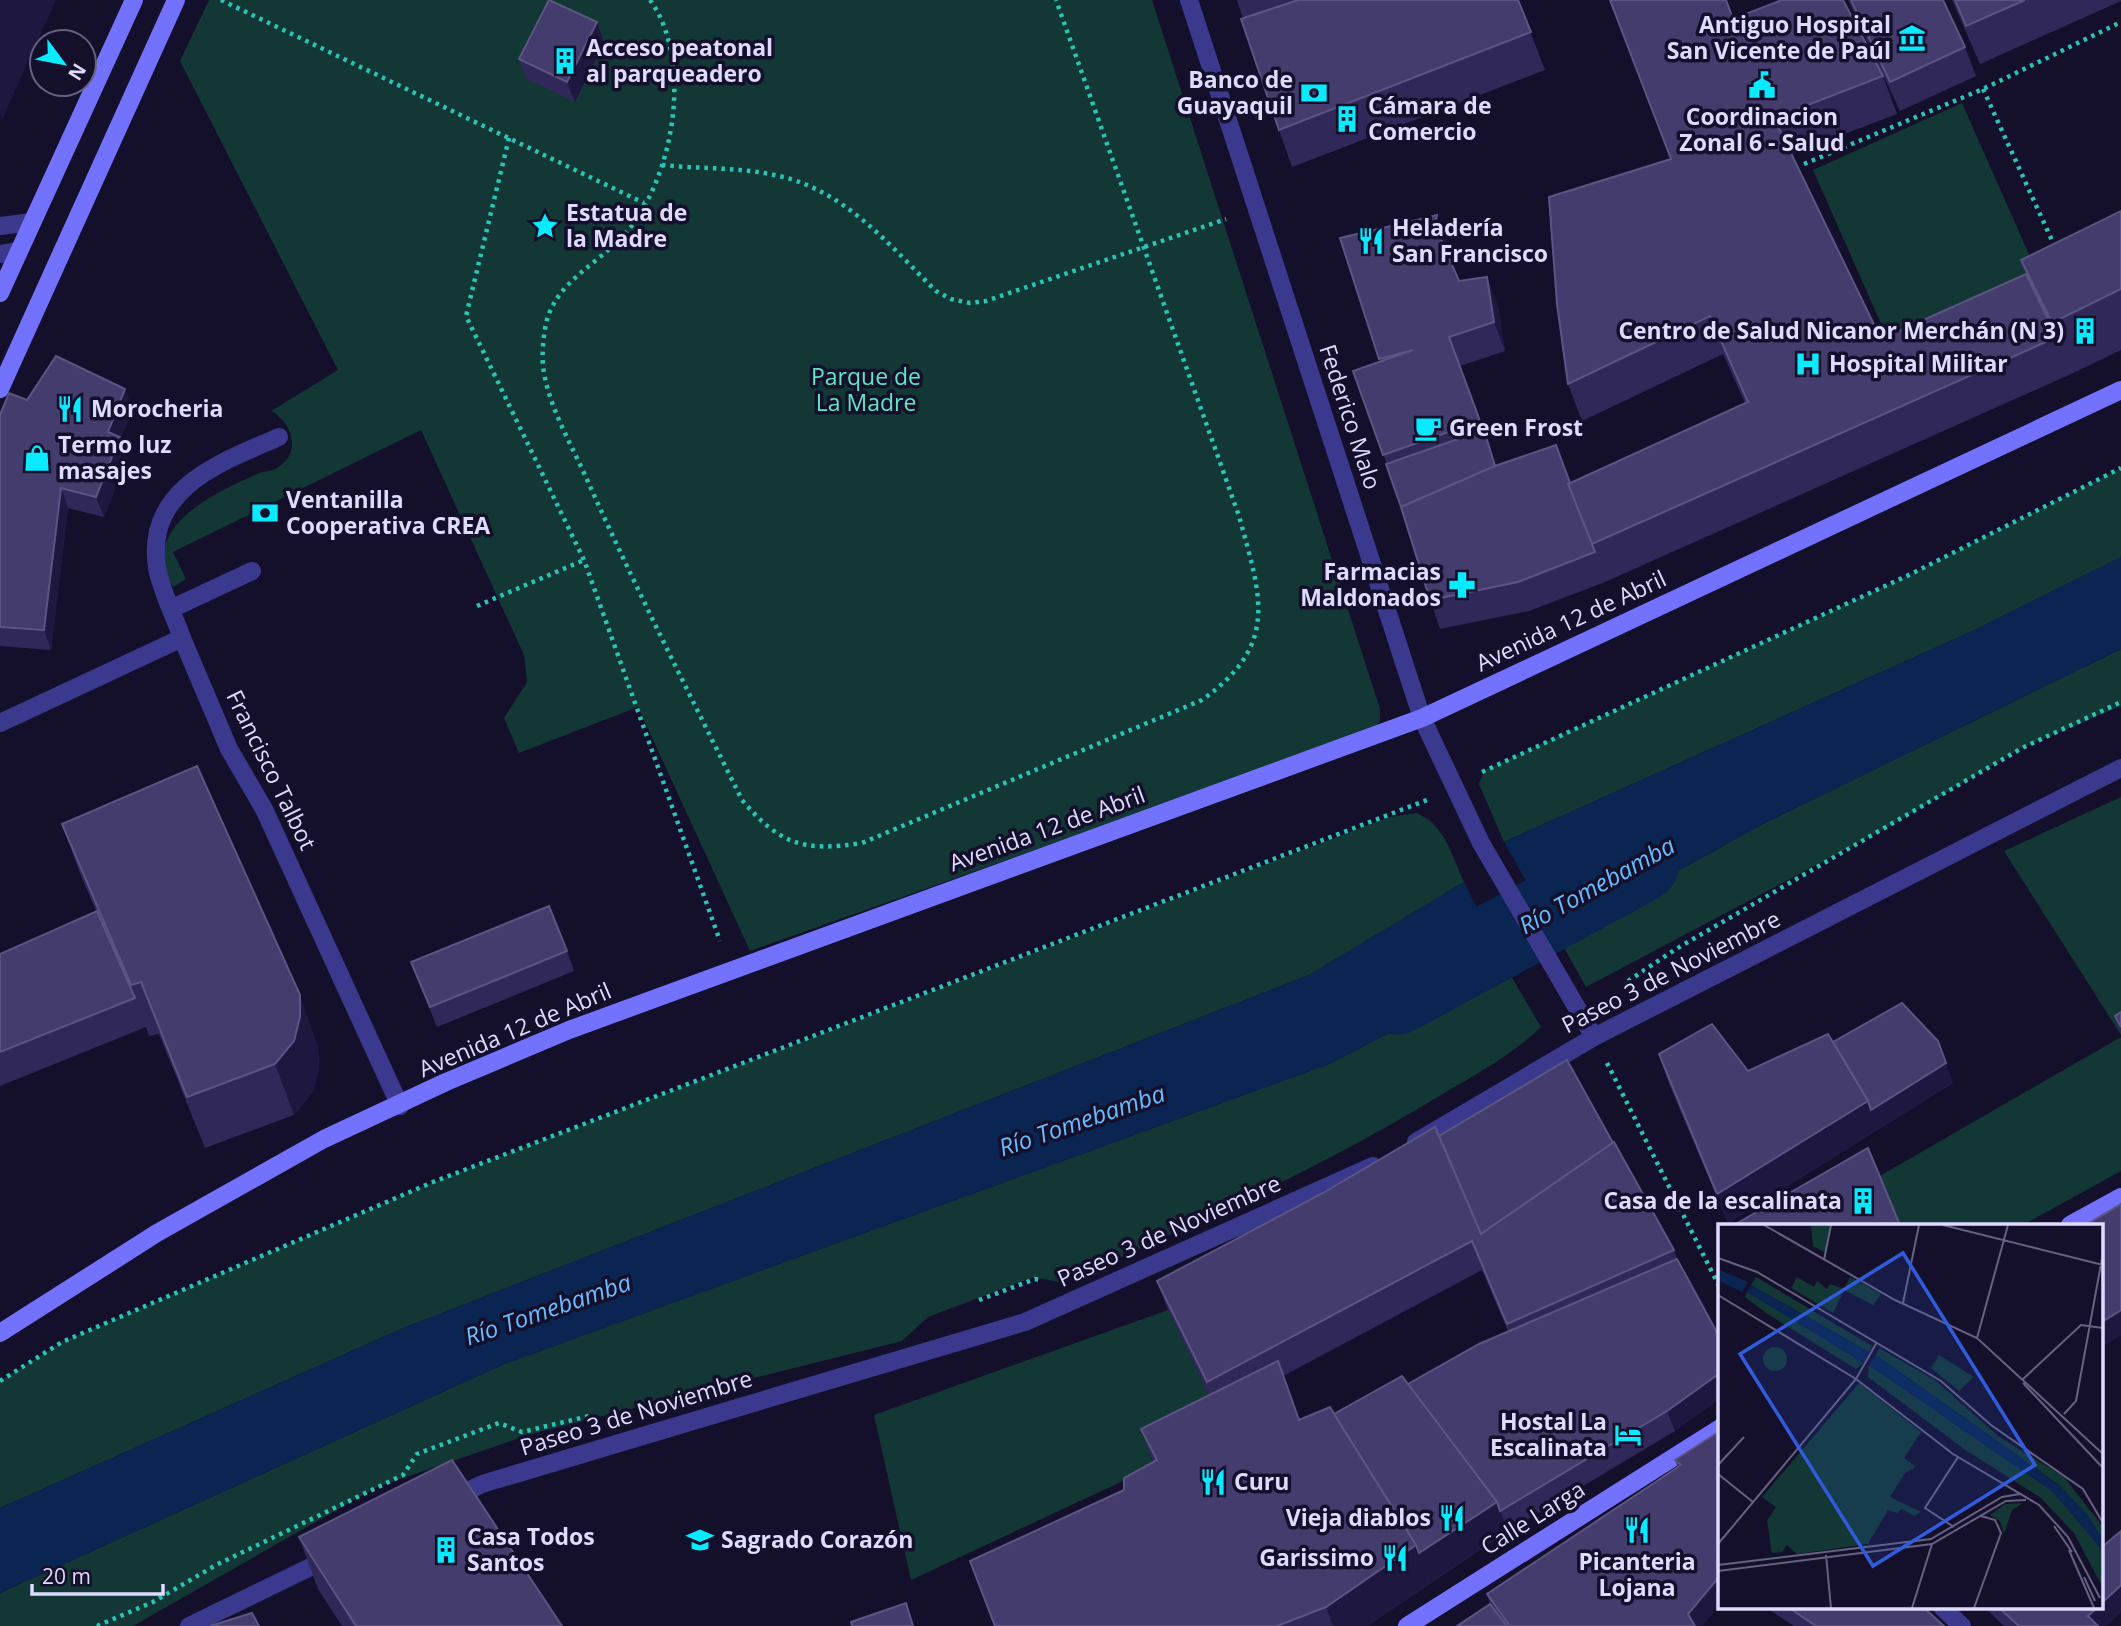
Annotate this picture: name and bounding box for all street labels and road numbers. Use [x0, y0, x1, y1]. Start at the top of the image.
street label: Federico Malo [1312, 340, 1389, 493]
street label: Avenida 12 de Abril [1470, 562, 1671, 678]
street label: Francisco Talbot [219, 684, 324, 855]
street label: Avenida 12 de Abril [944, 778, 1149, 878]
street label: Paseo 3 de Noviembre [1556, 902, 1785, 1040]
street label: Avenida 12 de Abril [413, 974, 616, 1084]
street label: Paseo 3 de Noviembre [1052, 1166, 1285, 1294]
street label: Paseo 3 de Noviembre [516, 1361, 756, 1463]
street label: Calle Larga [1474, 1473, 1591, 1562]

